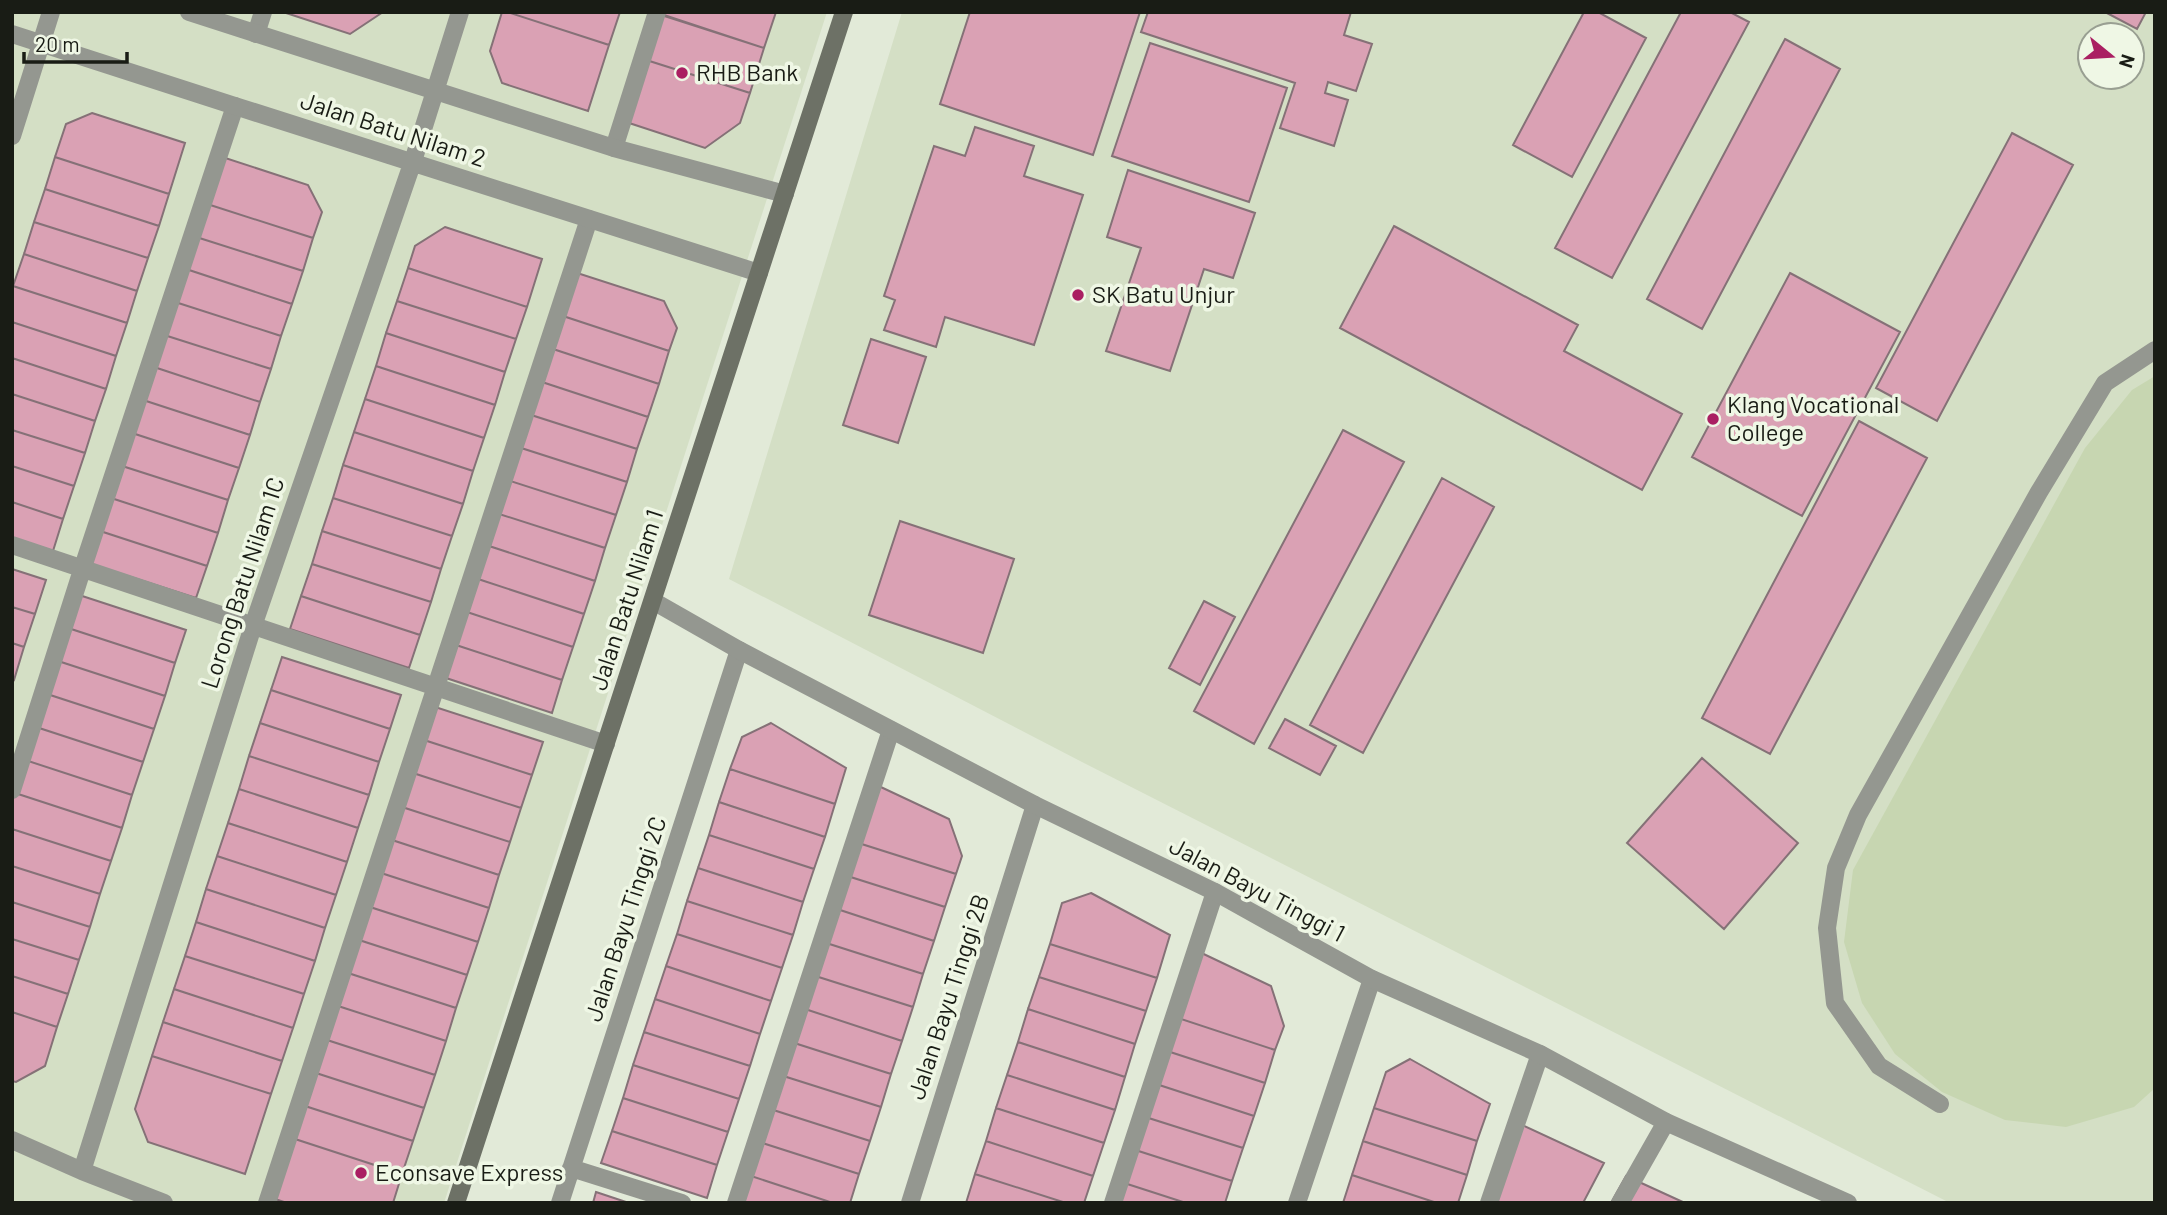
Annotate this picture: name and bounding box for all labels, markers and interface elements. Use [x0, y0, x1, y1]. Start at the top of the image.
scale bar [24, 21, 128, 65]
north arrow [2076, 21, 2146, 91]
text: 20 m [35, 31, 80, 56]
text: N [2115, 52, 2141, 71]
place label: RHB Bank [696, 57, 798, 86]
marker: RHB Bank [674, 65, 690, 81]
street label: Jalan Batu Nilam 2 [297, 85, 490, 172]
place label: SK Batu Unjur [1092, 279, 1235, 308]
marker: SK Batu Unjur [1070, 287, 1086, 303]
place label: Klang Vocational College [1727, 389, 1899, 446]
marker: Klang Vocational College [1705, 411, 1721, 427]
street label: Lorong Batu Nilam 1C [194, 473, 289, 692]
street label: Jalan Batu Nilam 1 [583, 506, 668, 694]
street label: Jalan Bayu Tinggi 2C [578, 812, 671, 1025]
street label: Jalan Bayu Tinggi 1 [1165, 830, 1350, 947]
street label: Jalan Bayu Tinggi 2B [901, 890, 994, 1103]
place label: Econsave Express [375, 1157, 563, 1186]
marker: Econsave Express [353, 1165, 369, 1181]

